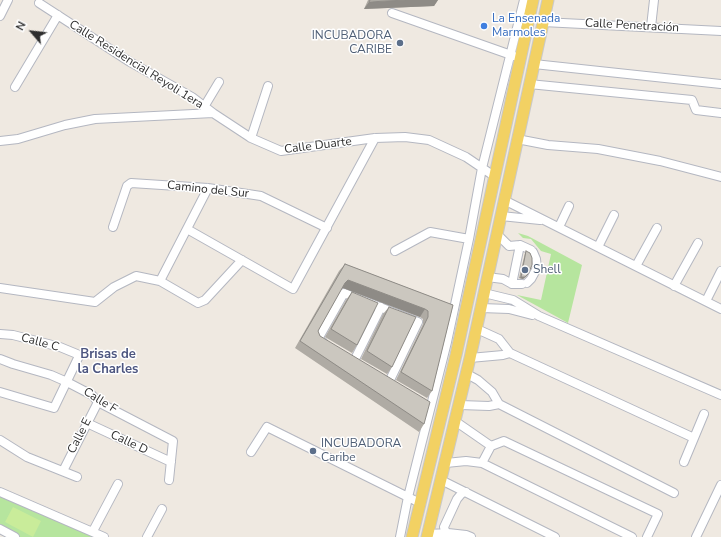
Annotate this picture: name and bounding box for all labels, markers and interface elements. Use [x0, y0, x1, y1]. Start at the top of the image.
north arrow [12, 12, 52, 52]
place label: La Ensenada Marmoles [492, 12, 560, 40]
street label: Calle Penetración [585, 16, 679, 36]
street label: Calle Residencial Reyoli 1era [66, 18, 206, 112]
text: N [12, 19, 30, 33]
marker: La Ensenada Marmoles [479, 21, 489, 31]
place label: INCUBADORA CARIBE [312, 29, 392, 57]
marker: INCUBADORA CARIBE [395, 38, 405, 48]
street label: Calle Duarte [283, 135, 353, 157]
street label: Camino del Sur [166, 179, 250, 201]
place label: Shell [533, 263, 561, 277]
marker: Shell [520, 265, 530, 275]
street label: Calle C [19, 331, 61, 355]
district label: Brisas de la Charles [78, 347, 138, 378]
street label: Calle F [80, 385, 120, 417]
street label: Calle E [65, 416, 95, 456]
street label: Calle D [108, 428, 150, 458]
place label: INCUBADORA Caribe [321, 437, 401, 465]
marker: INCUBADORA Caribe [308, 446, 318, 456]

